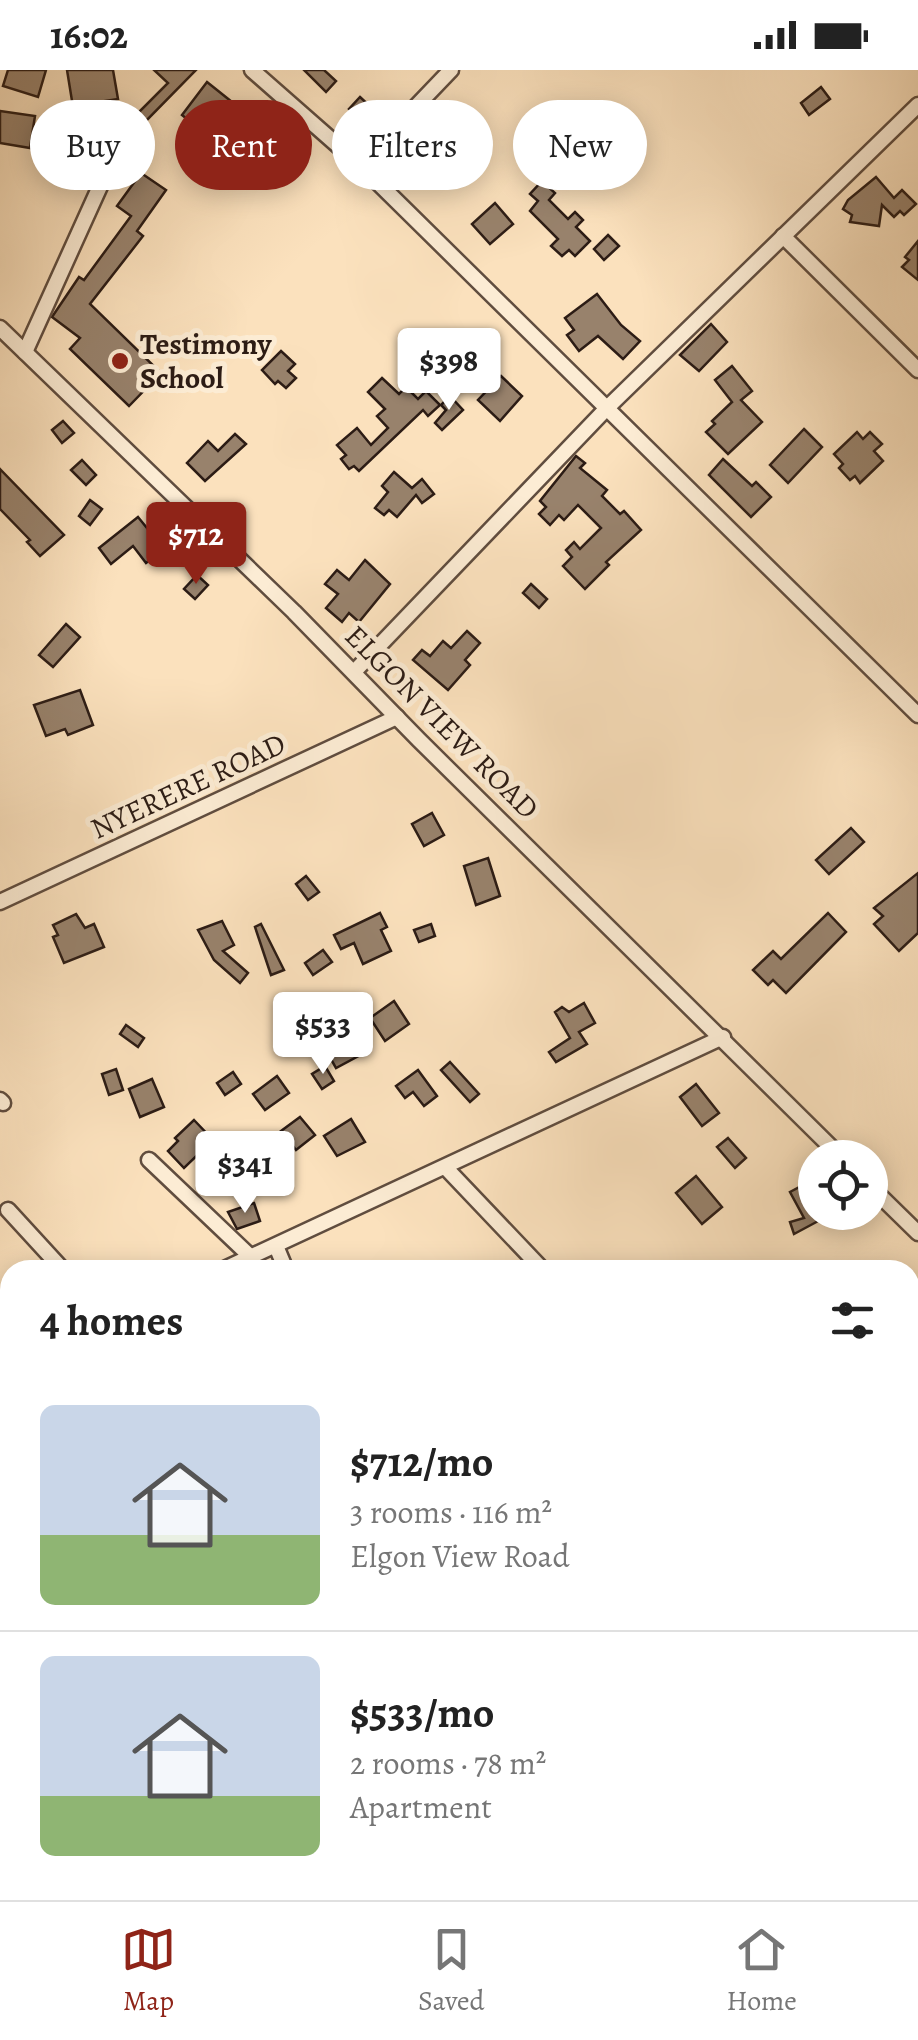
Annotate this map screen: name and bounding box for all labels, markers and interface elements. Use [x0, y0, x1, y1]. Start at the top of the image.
text: 16:02 [50, 9, 128, 61]
chip: Buy [30, 100, 155, 190]
chip: Rent [175, 100, 312, 190]
chip: Filters [332, 100, 493, 190]
chip: New [513, 100, 647, 190]
place label: Testimony School [140, 324, 272, 398]
pin: $398 [390, 328, 508, 413]
text: $398 [420, 338, 478, 382]
marker: Testimony School [109, 350, 131, 372]
pin: $712 [137, 502, 255, 587]
text: $712 [168, 512, 224, 556]
street label: ELGON VIEW ROAD [336, 616, 548, 828]
street label: NYERERE ROAD [84, 723, 292, 849]
pin: $533 [264, 992, 382, 1077]
text: $533 [295, 1002, 351, 1046]
pin: $341 [186, 1131, 304, 1216]
map controls [798, 1140, 888, 1230]
button: locate [798, 1140, 888, 1230]
text: $341 [217, 1141, 273, 1185]
text: 4 homes [40, 1292, 183, 1349]
icon: filters [825, 1293, 880, 1348]
text: $712/mo [350, 1433, 494, 1490]
icon: home [120, 1445, 240, 1565]
text: 3 rooms · 116 m² [350, 1490, 552, 1534]
text: Elgon View Road [350, 1534, 570, 1578]
text: $533/mo [350, 1684, 494, 1741]
icon: home [120, 1696, 240, 1816]
text: 2 rooms · 78 m² [350, 1741, 546, 1785]
text: Apartment [350, 1785, 492, 1829]
tab: Map [121, 1922, 176, 2020]
tab: Saved [418, 1922, 485, 2020]
tab: Home [727, 1922, 797, 2020]

